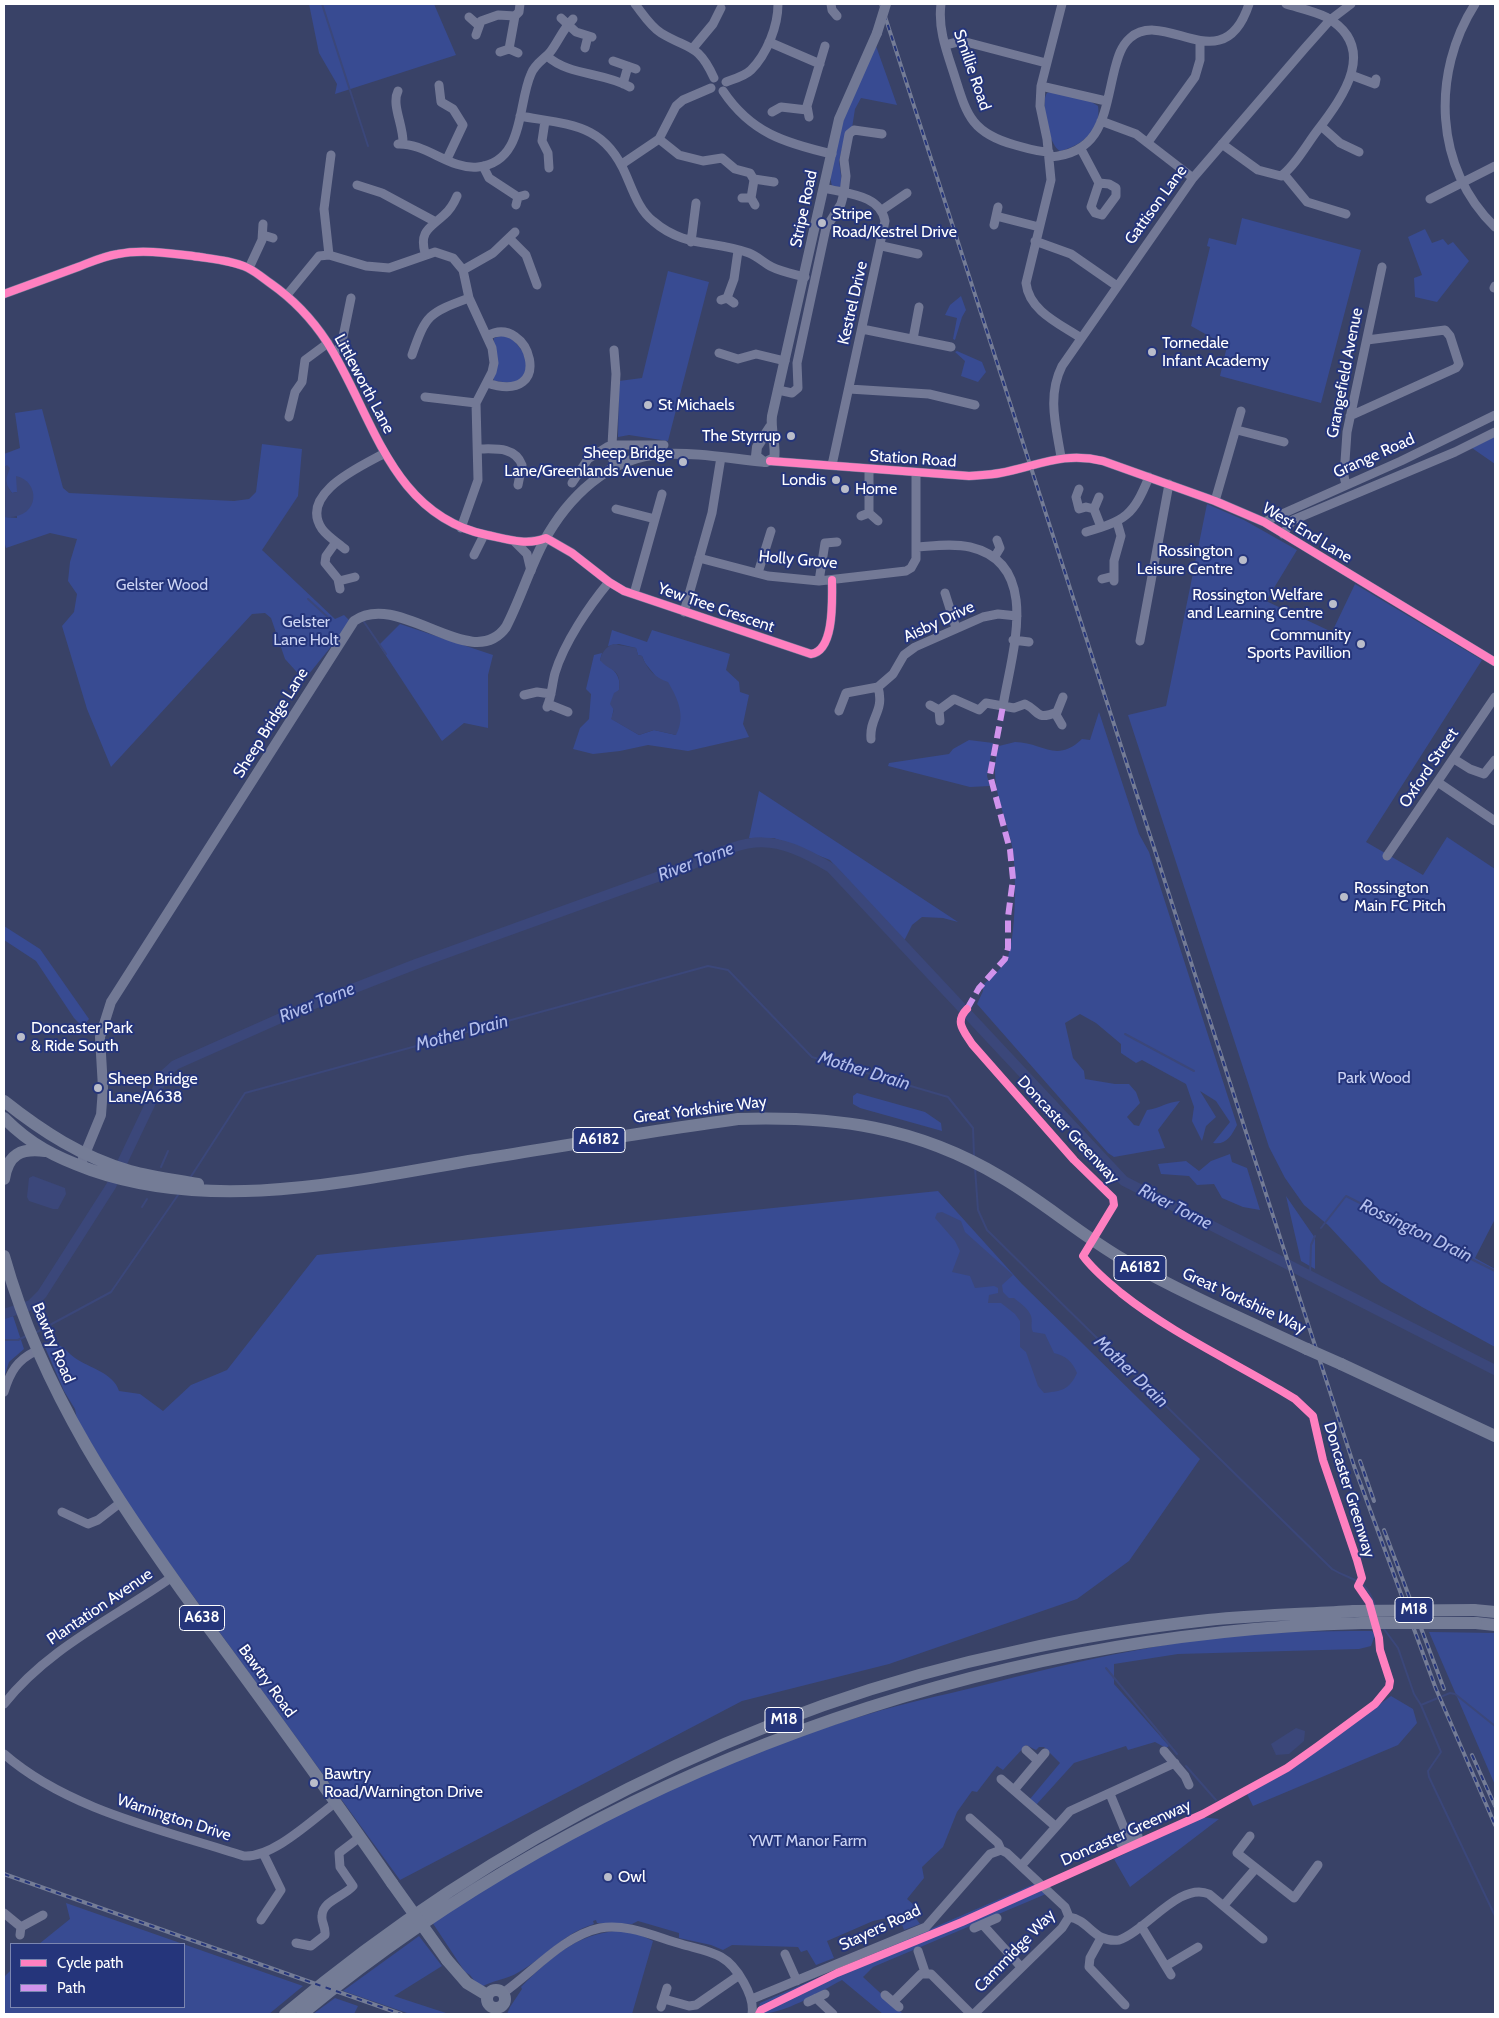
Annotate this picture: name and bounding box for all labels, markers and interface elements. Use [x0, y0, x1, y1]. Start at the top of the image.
street label: Smillie Road [949, 27, 995, 113]
street label: Gattison Lane [1121, 162, 1191, 248]
street label: Stripe Road [786, 169, 822, 249]
place label: Stripe Road/Kestrel Drive [832, 204, 957, 242]
marker: Stripe Road/Kestrel Drive [816, 217, 828, 229]
street label: Kestrel Drive [834, 259, 872, 347]
street label: Grangefield Avenue [1323, 306, 1367, 440]
street label: Littleworth Lane [330, 331, 398, 437]
place label: Tornedale Infant Academy [1162, 333, 1269, 371]
marker: Tornedale Infant Academy [1146, 346, 1158, 358]
place label: St Michaels [658, 395, 735, 415]
marker: St Michaels [642, 399, 654, 411]
place label: The Styrrup [702, 426, 781, 446]
marker: The Styrrup [785, 430, 797, 442]
street label: Grange Road [1330, 430, 1418, 482]
place label: Sheep Bridge Lane/Greenlands Avenue [504, 443, 673, 481]
street label: Station Road [869, 446, 957, 472]
marker: Sheep Bridge Lane/Greenlands Avenue [677, 456, 689, 468]
place label: Londis [782, 470, 826, 490]
marker: Londis [830, 474, 842, 486]
place label: Home [855, 479, 897, 499]
marker: Home [839, 483, 851, 495]
street label: West End Lane [1259, 499, 1355, 567]
place label: Rossington Leisure Centre [1137, 541, 1233, 579]
street label: Holly Grove [758, 547, 838, 573]
marker: Rossington Leisure Centre [1237, 554, 1249, 566]
park label: Gelster Wood [116, 575, 208, 595]
street label: Yew Tree Crescent [655, 579, 777, 637]
place label: Rossington Welfare and Learning Centre [1187, 585, 1323, 623]
street label: Aisby Drive [900, 597, 978, 647]
marker: Rossington Welfare and Learning Centre [1327, 598, 1339, 610]
park label: Gelster Lane Holt [273, 612, 339, 650]
place label: Community Sports Pavillion [1247, 625, 1351, 663]
marker: Community Sports Pavillion [1355, 638, 1367, 650]
street label: Sheep Bridge Lane [229, 664, 313, 782]
street label: Oxford Street [1395, 724, 1463, 812]
water label: River Torne [655, 838, 737, 886]
place label: Rossington Main FC Pitch [1354, 878, 1446, 916]
marker: Rossington Main FC Pitch [1338, 891, 1350, 903]
water label: River Torne [276, 978, 358, 1028]
water label: Mother Drain [413, 1010, 511, 1056]
place label: Doncaster Park & Ride South [31, 1018, 133, 1056]
marker: Doncaster Park & Ride South [15, 1031, 27, 1043]
water label: Mother Drain [816, 1047, 912, 1095]
park label: Park Wood [1337, 1068, 1411, 1088]
place label: Sheep Bridge Lane/A638 [108, 1069, 198, 1107]
street label: Doncaster Greenway [1013, 1072, 1123, 1188]
marker: Sheep Bridge Lane/A638 [92, 1082, 104, 1094]
street label: Great Yorkshire Way [632, 1092, 768, 1128]
road number: A6182 [573, 1128, 625, 1152]
water label: River Torne [1135, 1179, 1215, 1235]
water label: Rossington Drain [1356, 1194, 1476, 1268]
road number: A6182 [1114, 1256, 1166, 1280]
street label: Great Yorkshire Way [1179, 1264, 1309, 1338]
street label: Bawtry Road [27, 1300, 79, 1386]
water label: Mother Drain [1089, 1331, 1173, 1413]
street label: Doncaster Greenway [1319, 1420, 1379, 1560]
street label: Plantation Avenue [44, 1565, 156, 1649]
road number: M18 [1395, 1598, 1433, 1622]
road number: A638 [180, 1606, 224, 1630]
street label: Bawtry Road [234, 1641, 300, 1721]
road number: M18 [765, 1708, 803, 1732]
place label: Bawtry Road/Warnington Drive [324, 1764, 483, 1802]
marker: Bawtry Road/Warnington Drive [308, 1777, 320, 1789]
street label: Warnington Drive [114, 1790, 234, 1846]
street label: Doncaster Greenway [1058, 1796, 1194, 1870]
park label: YWT Manor Farm [749, 1831, 867, 1851]
place label: Owl [618, 1867, 646, 1887]
marker: Owl [602, 1871, 614, 1883]
street label: Stayers Road [836, 1901, 924, 1955]
street label: Cammidge Way [971, 1906, 1059, 1996]
legend [10, 1943, 185, 2008]
text: Cycle path [57, 1954, 123, 1972]
text: Path [57, 1979, 86, 1997]

